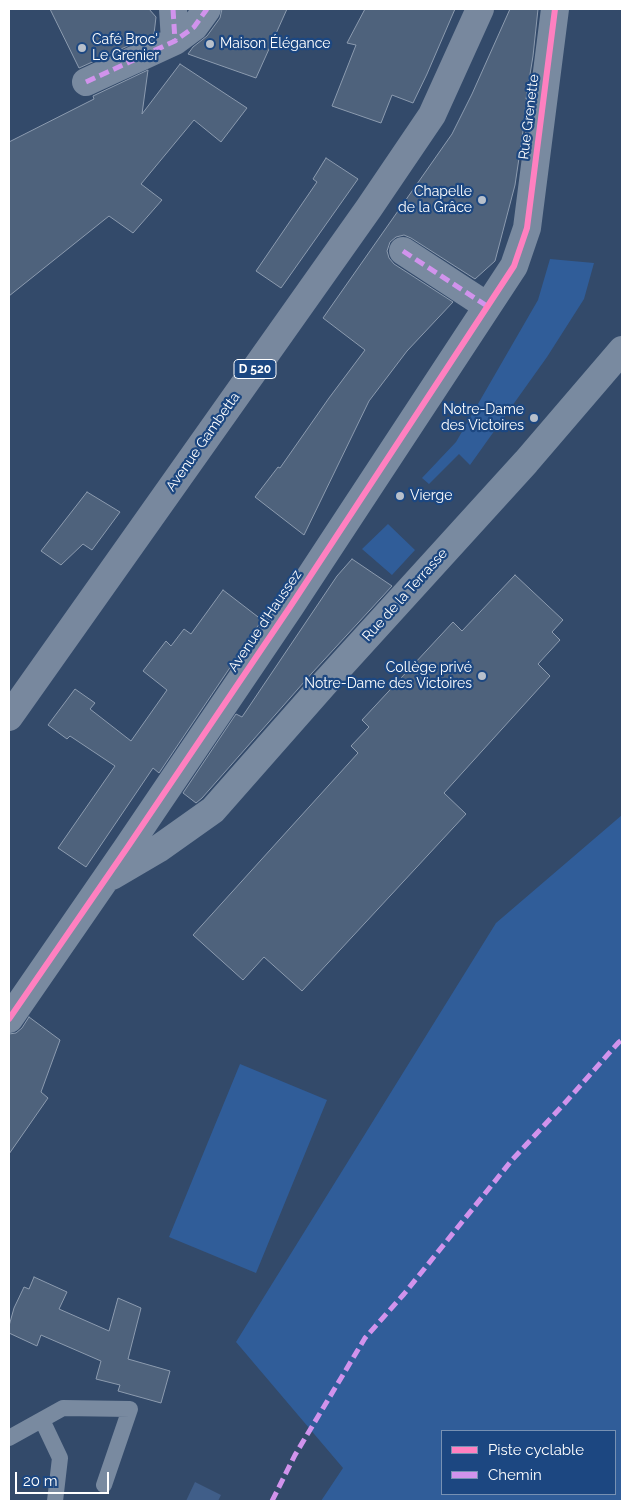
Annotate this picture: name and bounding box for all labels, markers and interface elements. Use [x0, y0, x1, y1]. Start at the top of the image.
place label: Café Broc' Le Grenier [92, 32, 159, 64]
place label: Maison Élégance [220, 36, 331, 52]
marker: Maison Élégance [204, 38, 216, 50]
marker: Café Broc' Le Grenier [76, 42, 88, 54]
street label: Rue Grenette [515, 73, 543, 161]
place label: Chapelle de la Grâce [398, 184, 472, 216]
marker: Chapelle de la Grâce [476, 194, 488, 206]
road number: D 520 [234, 359, 276, 378]
street label: Avenue Gambetta [163, 389, 243, 495]
place label: Notre-Dame des Victoires [441, 402, 524, 434]
marker: Notre-Dame des Victoires [528, 412, 540, 424]
place label: Vierge [410, 488, 452, 504]
marker: Vierge [394, 490, 406, 502]
street label: Rue de la Terrasse [359, 545, 451, 645]
street label: Avenue d'Haussez [225, 567, 305, 675]
place label: Collège privé Notre-Dame des Victoires [304, 660, 472, 692]
marker: Collège privé Notre-Dame des Victoires [476, 670, 488, 682]
legend [441, 1430, 616, 1495]
text: Piste cyclable [488, 1441, 584, 1459]
scale bar [18, 1462, 111, 1494]
text: Chemin [488, 1466, 542, 1484]
text: 20 m [23, 1472, 58, 1490]

